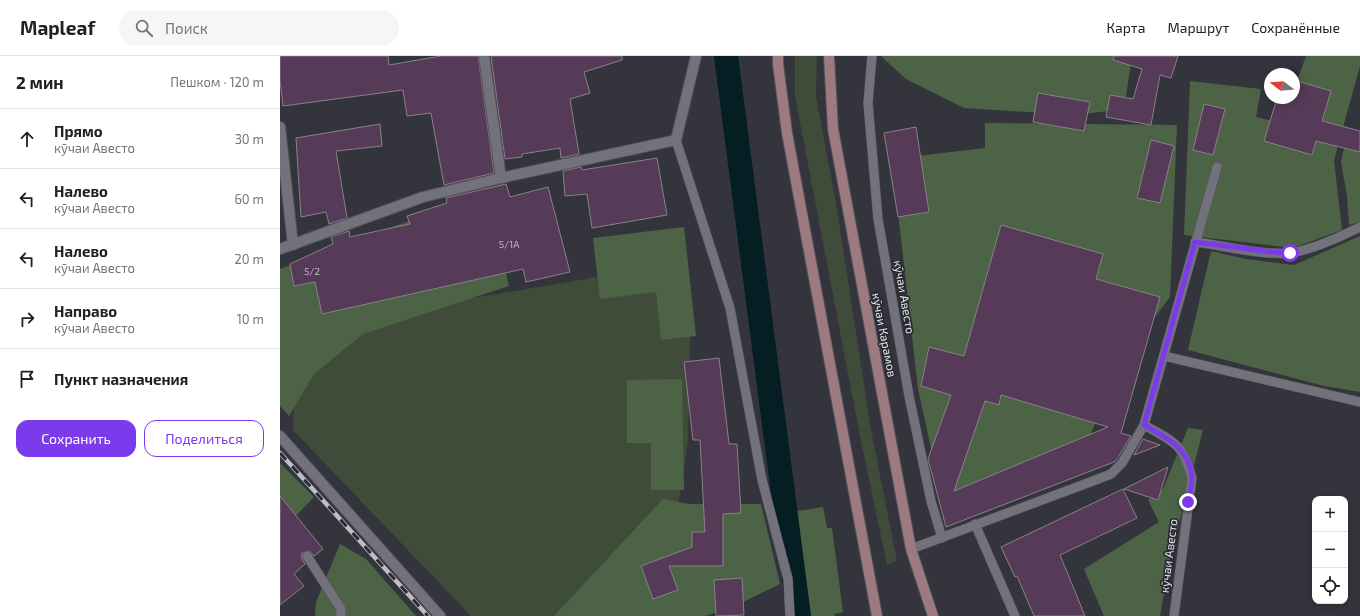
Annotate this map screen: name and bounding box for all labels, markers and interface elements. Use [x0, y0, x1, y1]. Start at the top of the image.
search box [119, 10, 399, 46]
text: Mapleaf [20, 16, 95, 39]
icon: search [133, 17, 155, 39]
text: Поиск [165, 19, 208, 37]
text: Карта [1107, 19, 1145, 36]
text: Маршрут [1167, 19, 1229, 36]
text: Сохранённые [1251, 19, 1340, 36]
north arrow [1264, 68, 1300, 104]
text: 2 мин [16, 72, 64, 92]
text: Пешком · 120 m [170, 74, 264, 90]
text: Прямо [54, 122, 103, 140]
icon: ahead [16, 128, 38, 150]
text: 30 m [235, 131, 264, 147]
text: кӯчаи Авесто [54, 140, 135, 156]
text: Налево [54, 182, 108, 200]
icon: left [16, 188, 38, 210]
text: 60 m [234, 191, 264, 207]
text: кӯчаи Авесто [54, 200, 135, 216]
house number: 5/1А [499, 238, 520, 250]
text: Налево [54, 242, 108, 260]
route start [1281, 244, 1299, 262]
icon: left [16, 248, 38, 270]
text: 20 m [235, 251, 264, 267]
street label: кӯчаи Авесто [891, 259, 918, 335]
text: кӯчаи Авесто [54, 260, 135, 276]
house number: 5/2 [304, 265, 320, 277]
street label: кӯчаи Карамов [869, 292, 900, 378]
text: Направо [54, 302, 117, 320]
icon: right [16, 308, 38, 330]
text: 10 m [237, 311, 264, 327]
text: кӯчаи Авесто [54, 320, 135, 336]
icon: arrive [16, 368, 38, 390]
text: Пункт назначения [54, 370, 188, 388]
button: Сохранить [16, 420, 136, 457]
button: Поделиться [144, 420, 264, 457]
route end [1179, 493, 1197, 511]
map controls [1312, 496, 1348, 604]
button: + [1312, 496, 1348, 532]
street label: кӯчаи Авесто [1157, 518, 1181, 594]
button: − [1312, 532, 1348, 568]
button: locate [1312, 568, 1348, 604]

